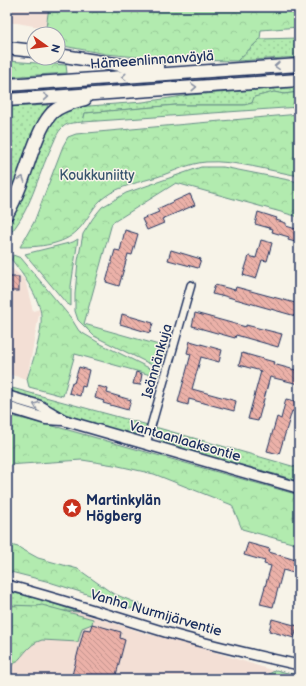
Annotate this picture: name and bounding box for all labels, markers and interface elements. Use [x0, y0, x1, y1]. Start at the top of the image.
north arrow [26, 26, 66, 66]
text: N [48, 43, 63, 54]
street label: Hämeenlinnanväylä [90, 47, 215, 73]
one-way arrow [274, 62, 280, 70]
one-way arrow [121, 73, 127, 82]
one-way arrow [191, 83, 197, 92]
one-way arrow [43, 93, 49, 102]
park label: Koukkuniitty [59, 167, 135, 184]
one-way arrow [18, 175, 26, 182]
street label: Isännänkuja [138, 322, 176, 400]
one-way arrow [33, 402, 40, 410]
street label: Vantaanlaaksontie [127, 417, 243, 465]
place label: Martinkylän Högberg [86, 492, 161, 525]
place icon: Martinkylän Högberg [61, 497, 83, 519]
street label: Vanha Nurmijärventie [88, 586, 224, 640]

